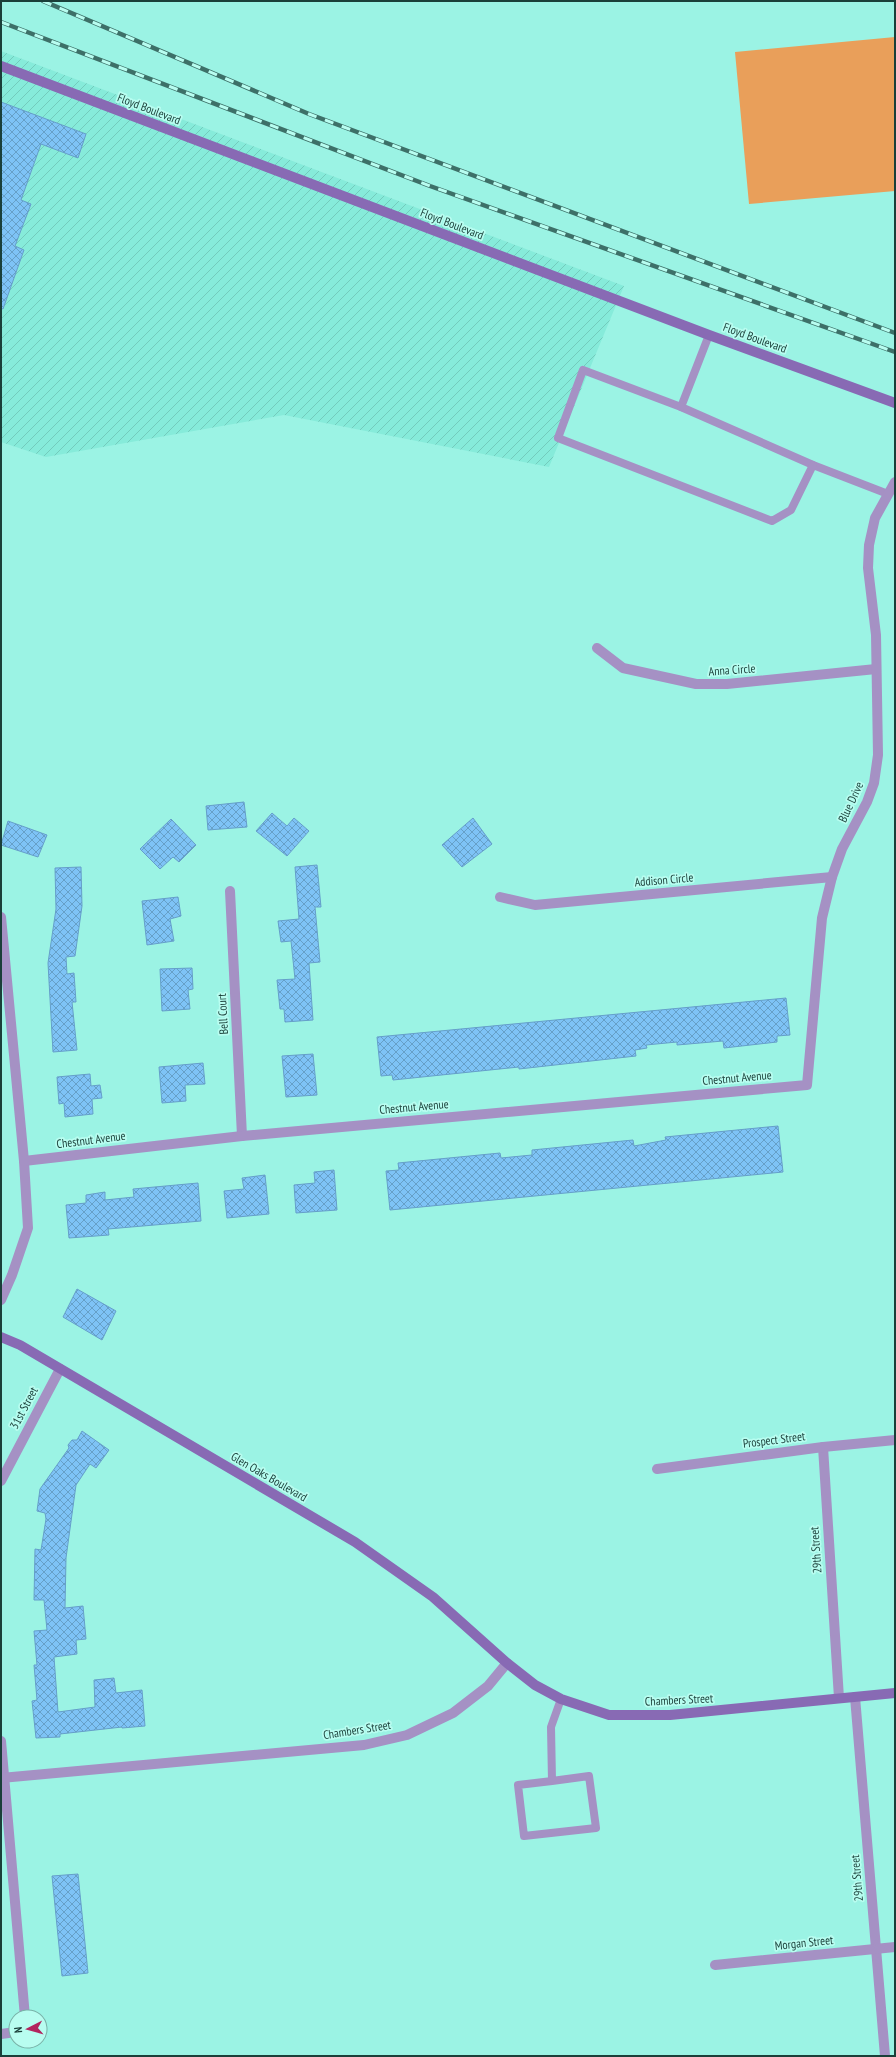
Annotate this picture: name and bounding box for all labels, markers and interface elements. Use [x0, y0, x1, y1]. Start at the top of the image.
street label: Floyd Boulevard [115, 90, 183, 127]
street label: Floyd Boulevard [418, 205, 486, 242]
street label: Floyd Boulevard [721, 319, 789, 356]
street label: Anna Circle [708, 660, 756, 679]
street label: Blue Drive [835, 779, 866, 824]
street label: Addison Circle [634, 869, 694, 890]
street label: Bell Court [214, 992, 231, 1035]
street label: Chestnut Avenue [702, 1067, 772, 1088]
street label: Chestnut Avenue [379, 1096, 449, 1117]
street label: Chestnut Avenue [56, 1128, 126, 1151]
street label: 31st Street [6, 1384, 41, 1431]
street label: Prospect Street [742, 1428, 807, 1451]
street label: Glen Oaks Boulevard [228, 1449, 310, 1504]
street label: 29th Street [806, 1525, 825, 1574]
street label: Chambers Street [644, 1690, 714, 1709]
street label: Chambers Street [322, 1717, 393, 1742]
street label: 29th Street [847, 1853, 866, 1902]
street label: Morgan Street [774, 1932, 835, 1953]
north arrow [8, 2009, 48, 2049]
text: N [11, 2026, 25, 2034]

